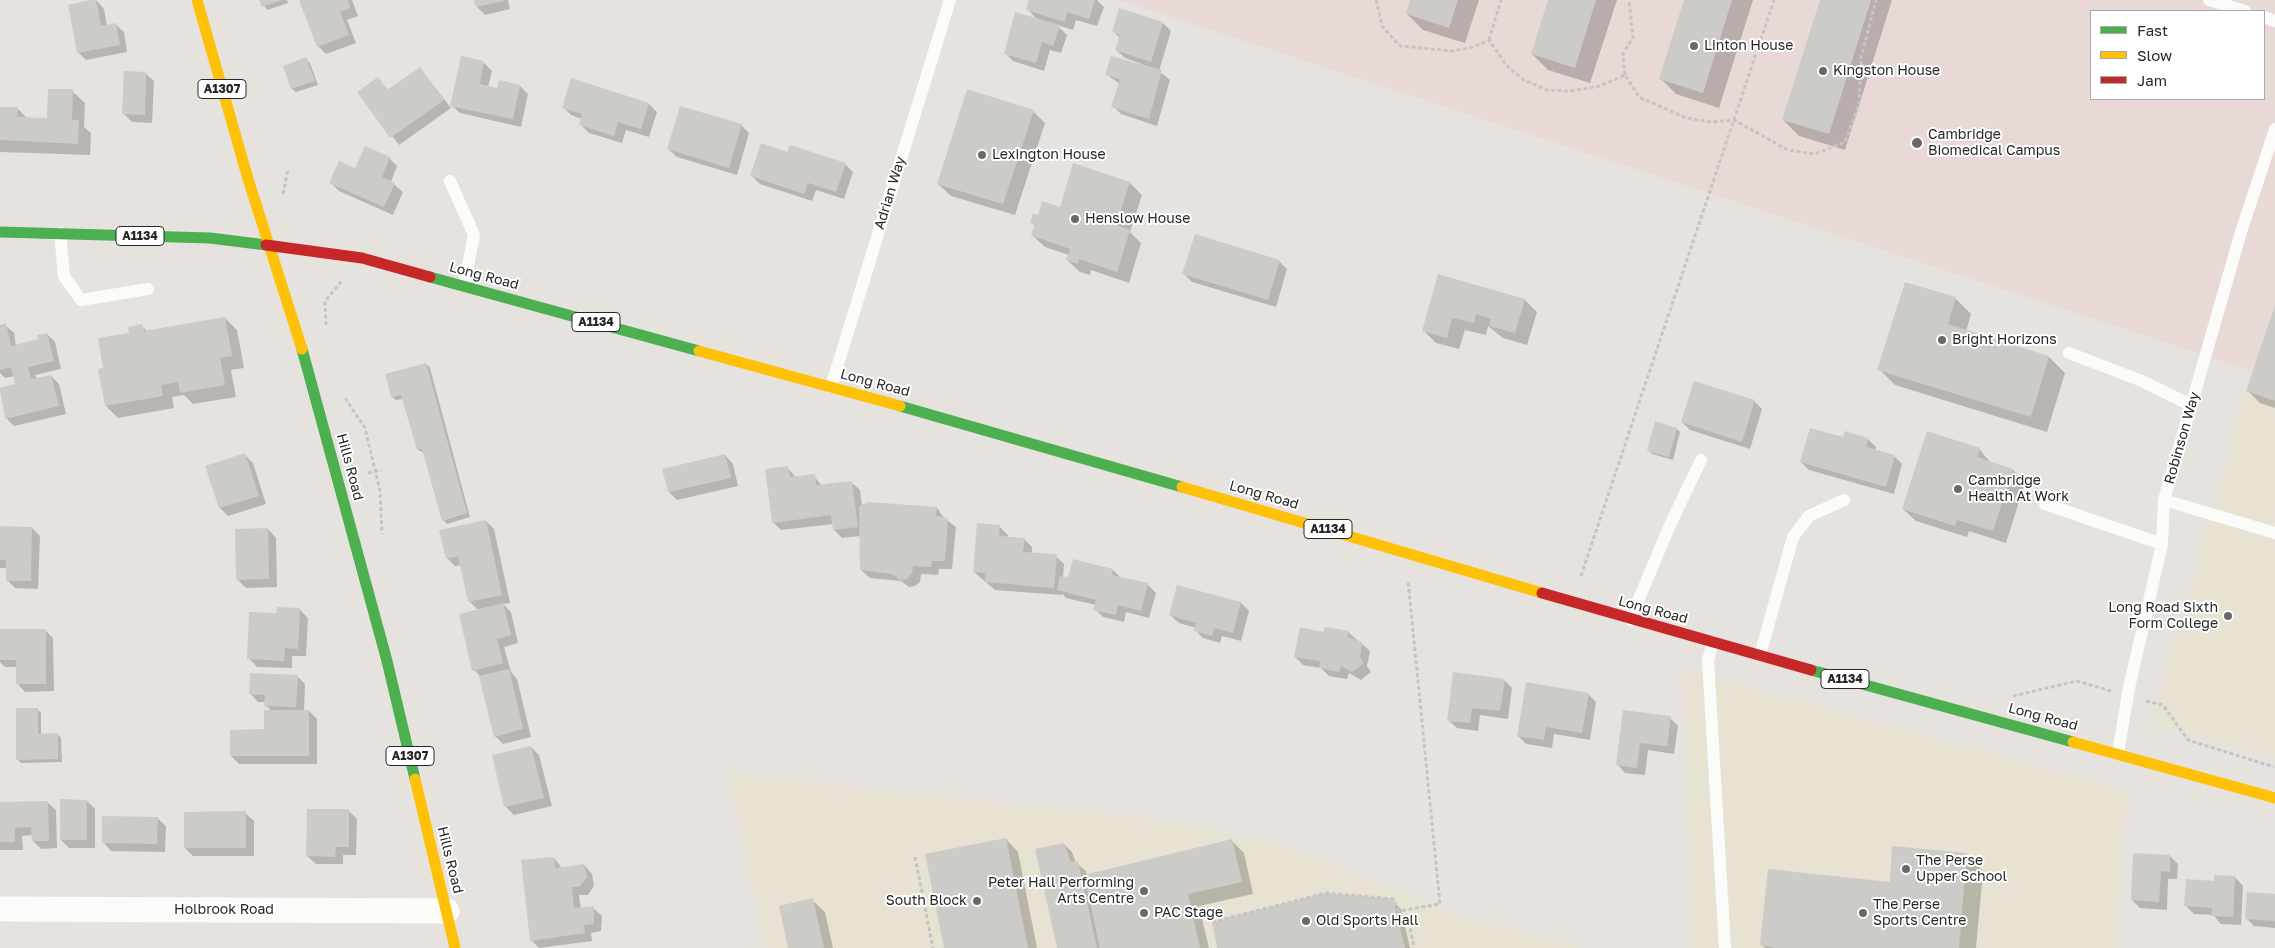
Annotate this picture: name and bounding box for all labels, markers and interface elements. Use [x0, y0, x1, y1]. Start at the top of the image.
legend [2090, 10, 2265, 100]
text: Fast [2137, 21, 2168, 39]
place label: Linton House [1704, 38, 1793, 54]
marker: Linton House [1688, 40, 1700, 52]
text: Slow [2137, 46, 2172, 64]
place label: Kingston House [1833, 63, 1940, 79]
marker: Kingston House [1817, 65, 1829, 77]
text: Jam [2137, 71, 2167, 89]
road number: A1307 [198, 80, 246, 98]
place label: Cambridge Biomedical Campus [1928, 127, 2060, 160]
marker: Cambridge Biomedical Campus [1910, 136, 1924, 150]
place label: Lexington House [992, 147, 1106, 163]
marker: Lexington House [976, 149, 988, 161]
street label: Adrian Way [871, 154, 909, 232]
place label: Henslow House [1085, 211, 1190, 227]
marker: Henslow House [1069, 213, 1081, 225]
road number: A1134 [116, 227, 164, 246]
street label: Long Road [447, 259, 521, 293]
road number: A1134 [572, 313, 620, 332]
place label: Bright Horizons [1952, 332, 2057, 348]
marker: Bright Horizons [1936, 334, 1948, 346]
street label: Long Road [838, 366, 912, 400]
street label: Robinson Way [2161, 390, 2203, 486]
street label: Hills Road [333, 432, 367, 502]
place label: Cambridge Health At Work [1968, 473, 2069, 506]
street label: Long Road [1227, 477, 1301, 513]
marker: Cambridge Health At Work [1952, 483, 1964, 495]
road number: A1134 [1304, 520, 1352, 538]
street label: Long Road [1616, 593, 1690, 627]
place label: Long Road Sixth Form College [2108, 600, 2218, 632]
marker: Long Road Sixth Form College [2222, 610, 2234, 622]
road number: A1134 [1821, 670, 1869, 689]
street label: Long Road [2006, 700, 2080, 734]
road number: A1307 [386, 746, 434, 766]
street label: Hills Road [434, 825, 466, 895]
place label: The Perse Upper School [1916, 853, 2007, 886]
marker: The Perse Upper School [1900, 863, 1912, 875]
place label: Peter Hall Performing Arts Centre [988, 875, 1134, 908]
marker: Peter Hall Performing Arts Centre [1138, 885, 1150, 897]
place label: South Block [886, 893, 967, 909]
marker: South Block [971, 895, 983, 907]
place label: The Perse Sports Centre [1873, 897, 1966, 930]
street label: Holbrook Road [174, 902, 274, 918]
place label: PAC Stage [1154, 905, 1223, 921]
marker: PAC Stage [1138, 907, 1150, 919]
marker: The Perse Sports Centre [1857, 907, 1869, 919]
place label: Old Sports Hall [1316, 913, 1419, 929]
marker: Old Sports Hall [1300, 915, 1312, 927]

